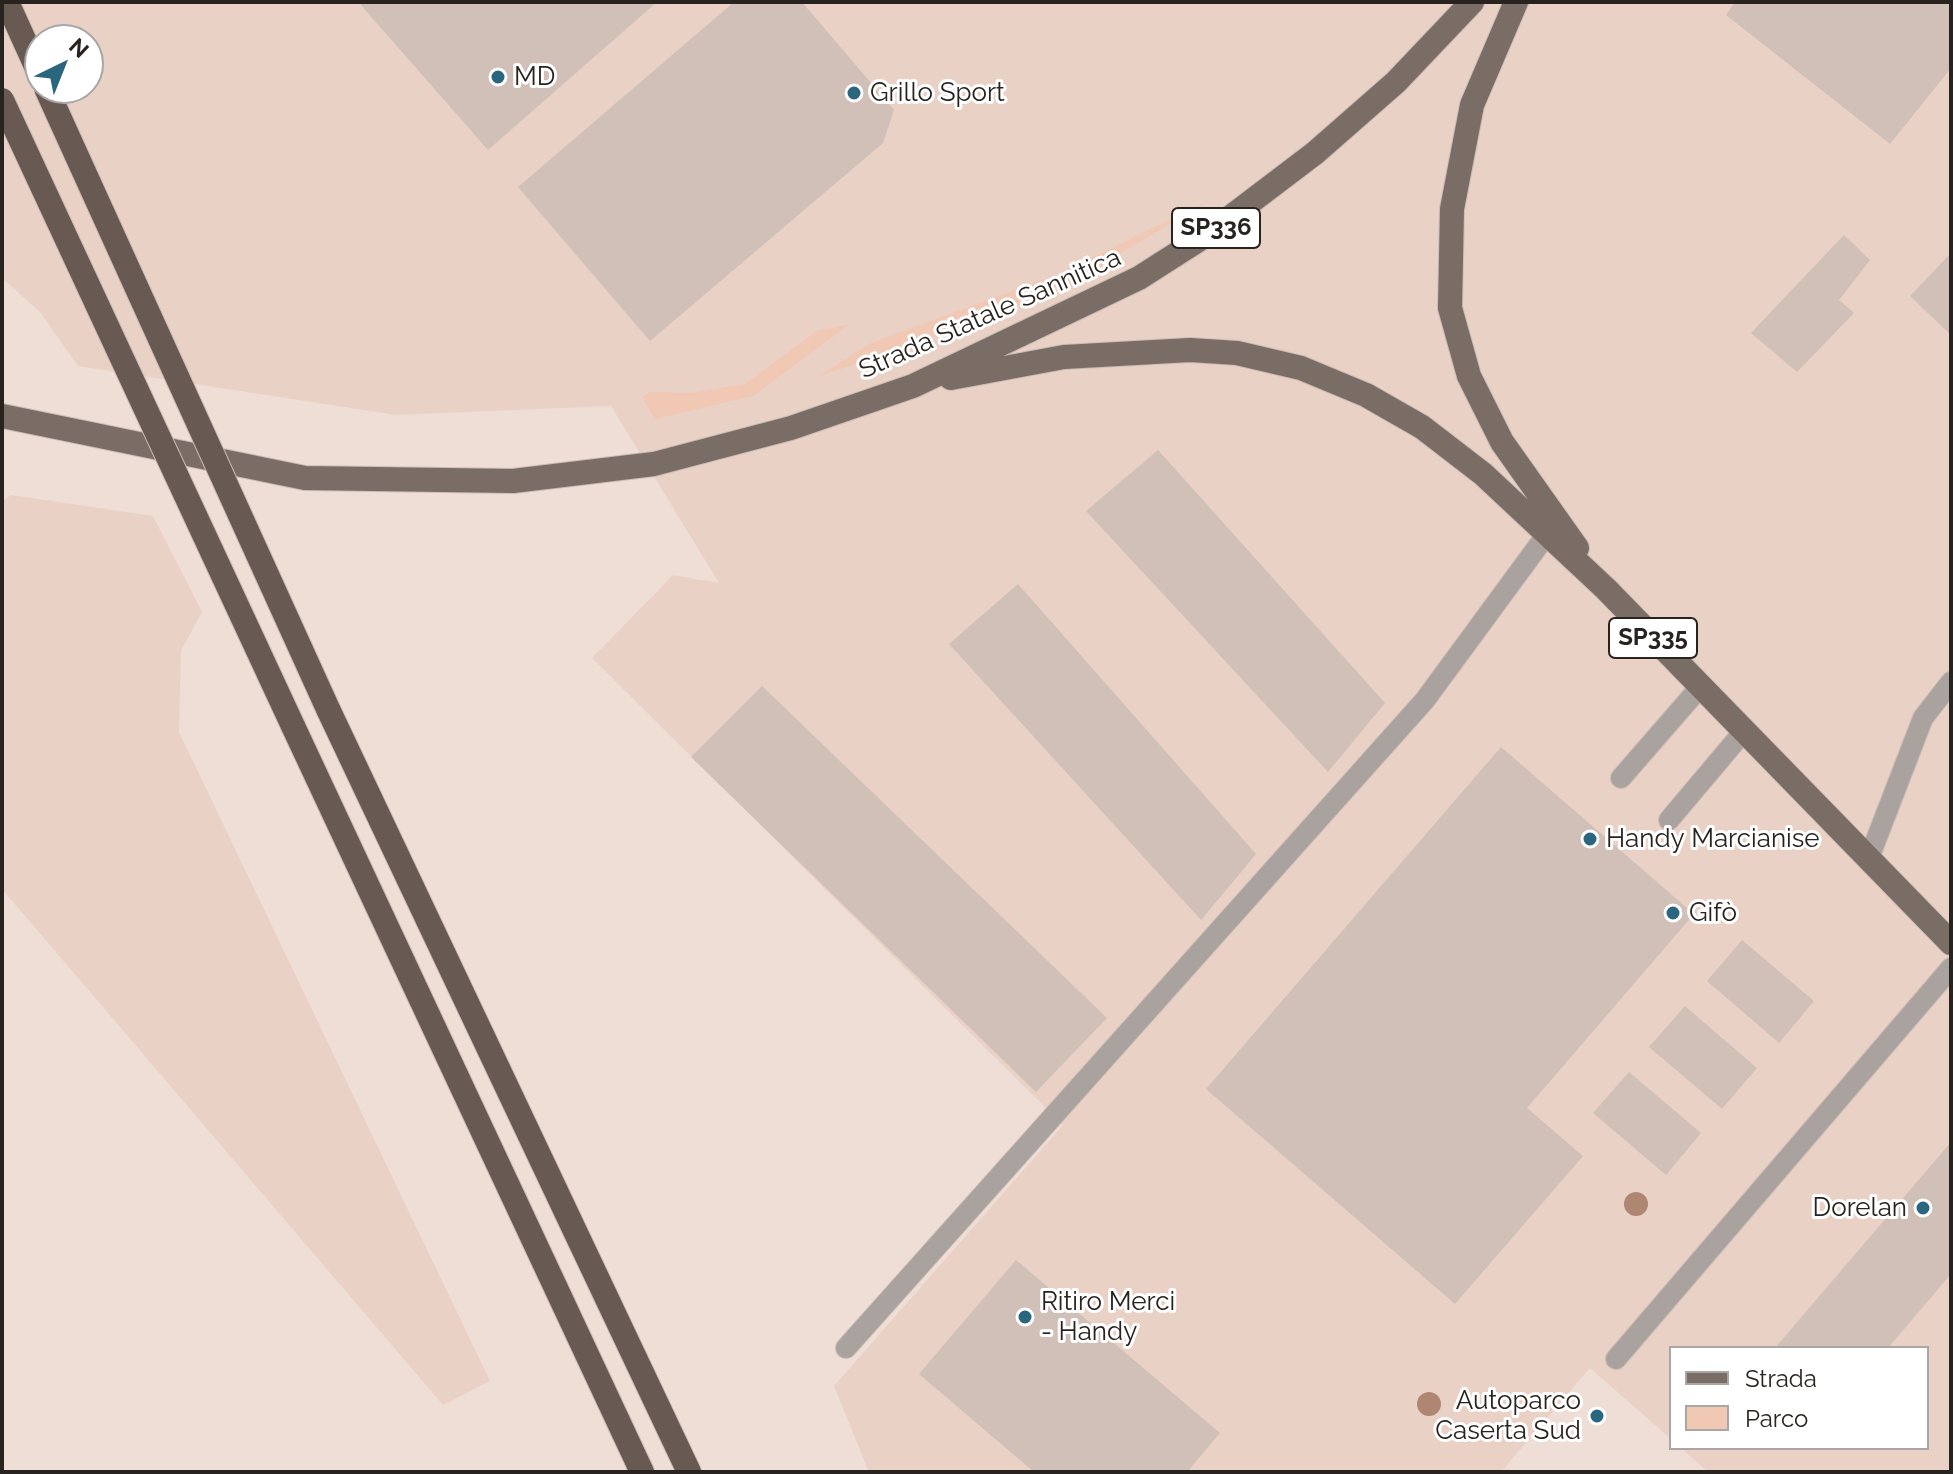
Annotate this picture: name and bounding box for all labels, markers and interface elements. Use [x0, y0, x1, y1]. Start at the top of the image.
north arrow [24, 24, 104, 104]
text: N [64, 33, 94, 63]
place label: MD [514, 61, 555, 93]
marker: MD [489, 68, 507, 86]
place label: Grillo Sport [870, 77, 1005, 109]
marker: Grillo Sport [845, 84, 863, 102]
road number: SP336 [1172, 208, 1260, 248]
street label: Strada Statale Sannitica [854, 242, 1126, 386]
road number: SP335 [1609, 618, 1697, 658]
place label: Handy Marcianise [1606, 823, 1820, 855]
marker: Handy Marcianise [1581, 830, 1599, 848]
place label: Gifò [1689, 897, 1737, 929]
marker: Gifò [1664, 904, 1682, 922]
place label: Dorelan [1813, 1192, 1907, 1224]
marker: Dorelan [1914, 1199, 1932, 1217]
place label: Ritiro Merci - Handy [1041, 1286, 1175, 1348]
marker: Ritiro Merci - Handy [1016, 1308, 1034, 1326]
legend [1669, 1346, 1929, 1450]
text: Strada [1745, 1364, 1817, 1393]
place label: Autoparco Caserta Sud [1435, 1385, 1581, 1446]
text: Parco [1745, 1404, 1808, 1433]
marker: Autoparco Caserta Sud [1588, 1407, 1606, 1425]

